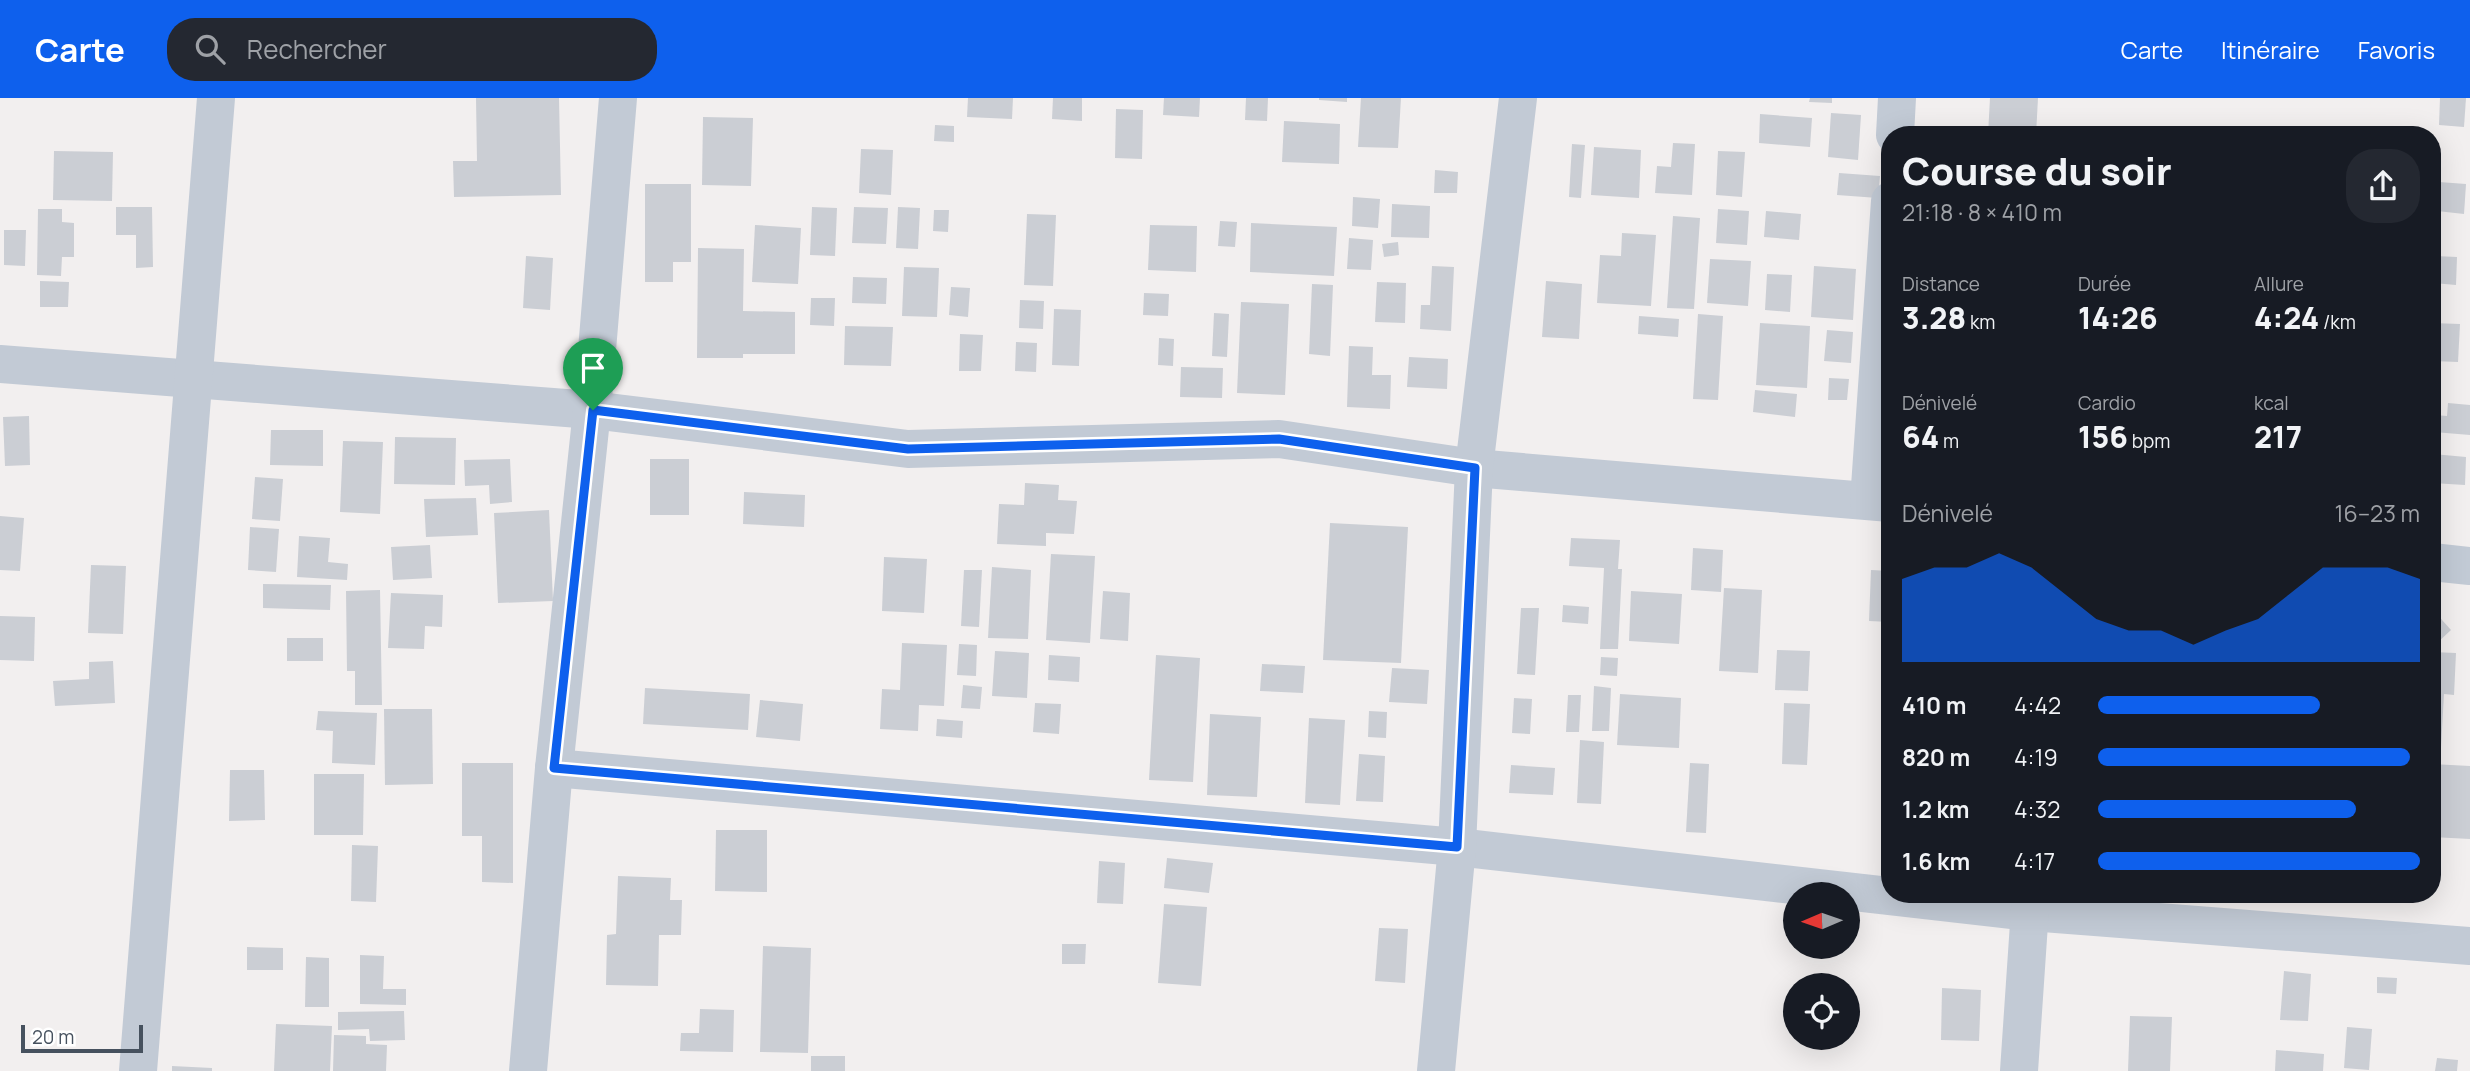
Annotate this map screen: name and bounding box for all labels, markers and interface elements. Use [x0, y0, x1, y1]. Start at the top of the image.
search box [167, 18, 657, 81]
text: Carte [35, 27, 125, 72]
icon: search [191, 30, 229, 68]
text: Rechercher [247, 31, 387, 67]
text: Carte [2121, 33, 2183, 66]
text: Itinéraire [2221, 33, 2320, 66]
text: Favoris [2358, 33, 2435, 66]
text: Course du soir [1902, 144, 2172, 196]
button: share [2346, 149, 2420, 223]
text: 21:18 · 8 × 410 m [1902, 196, 2062, 228]
text: Distance [1902, 271, 1980, 297]
text: Durée [2078, 271, 2131, 297]
text: Allure [2254, 271, 2304, 297]
text: 3.28 [1902, 297, 1966, 338]
text: 14:26 [2078, 297, 2158, 338]
text: 4:24 [2254, 297, 2319, 338]
text: km [1966, 309, 1995, 335]
text: /km [2319, 309, 2356, 335]
pin [563, 338, 623, 410]
icon: arrive [574, 349, 612, 387]
text: Dénivelé [1902, 390, 1977, 416]
text: Cardio [2078, 390, 2136, 416]
text: kcal [2254, 390, 2289, 416]
text: 64 [1902, 416, 1939, 457]
text: 156 [2078, 416, 2128, 457]
text: 217 [2254, 416, 2302, 457]
text: m [1939, 428, 1959, 454]
text: bpm [2128, 428, 2170, 454]
text: Dénivelé [1902, 497, 1993, 529]
text: 16–23 m [2334, 497, 2420, 529]
text: 410 m [1902, 689, 1966, 721]
text: 4:42 [2014, 689, 2061, 721]
text: 820 m [1902, 741, 1970, 773]
text: 4:19 [2014, 741, 2058, 773]
text: 1.2 km [1902, 793, 1969, 825]
text: 4:32 [2014, 793, 2060, 825]
text: 1.6 km [1902, 845, 1970, 877]
text: 4:17 [2014, 845, 2055, 877]
north arrow [1783, 882, 1860, 959]
map controls [1783, 882, 1860, 1050]
button: locate [1783, 973, 1860, 1050]
scale bar [21, 1022, 144, 1054]
text: 20 m [32, 1024, 74, 1050]

